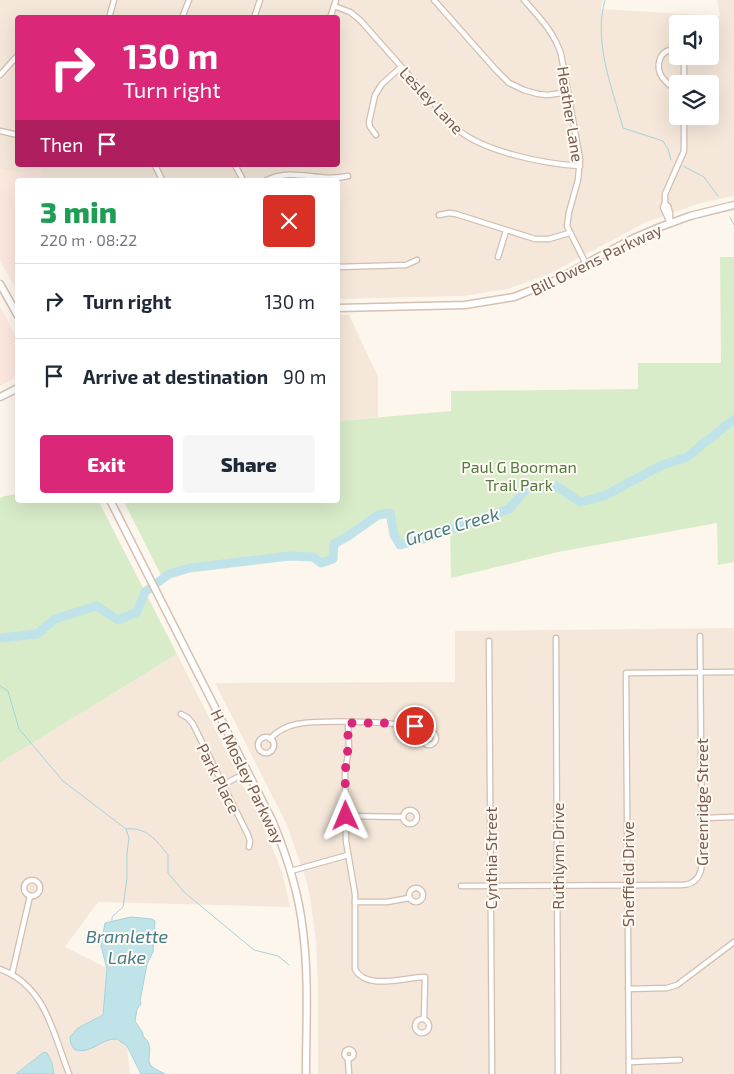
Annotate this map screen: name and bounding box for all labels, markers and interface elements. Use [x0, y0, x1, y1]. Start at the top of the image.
map controls [669, 15, 719, 125]
button: sound [669, 15, 719, 65]
text: 130 m [123, 34, 218, 76]
icon: right [40, 35, 105, 100]
street label: Lesley Lane [396, 63, 468, 137]
street label: Heather Lane [554, 65, 588, 163]
button: layers [669, 75, 719, 125]
text: Turn right [123, 76, 221, 102]
icon: arrive [93, 130, 121, 158]
text: Then [40, 133, 83, 156]
text: 3 min [40, 193, 117, 229]
button: close [263, 195, 315, 247]
street label: Bill Owens Parkway [528, 219, 665, 299]
text: 220 m · 08:22 [40, 230, 137, 249]
icon: right [40, 287, 68, 315]
text: Turn right [83, 290, 171, 313]
text: 130 m [265, 290, 315, 313]
icon: arrive [40, 362, 68, 390]
text: Arrive at destination [83, 365, 268, 388]
text: 90 m [283, 365, 326, 388]
button: Exit [40, 435, 173, 493]
button: Share [183, 435, 315, 493]
park label: Paul G Boorman Trail Park [461, 457, 577, 494]
water label: Grace Creek [402, 502, 502, 550]
pin [394, 705, 436, 747]
street label: H G Mosley Parkway [207, 706, 289, 847]
icon: arrive [401, 712, 429, 740]
street label: Greenridge Street [692, 738, 711, 866]
street label: Park Place [193, 740, 245, 816]
position arrow [319, 789, 371, 841]
street label: Ruthlynn Drive [548, 802, 567, 910]
street label: Cynthia Street [481, 807, 500, 909]
street label: Sheffield Drive [618, 821, 637, 927]
water label: Bramlette Lake [86, 925, 168, 968]

